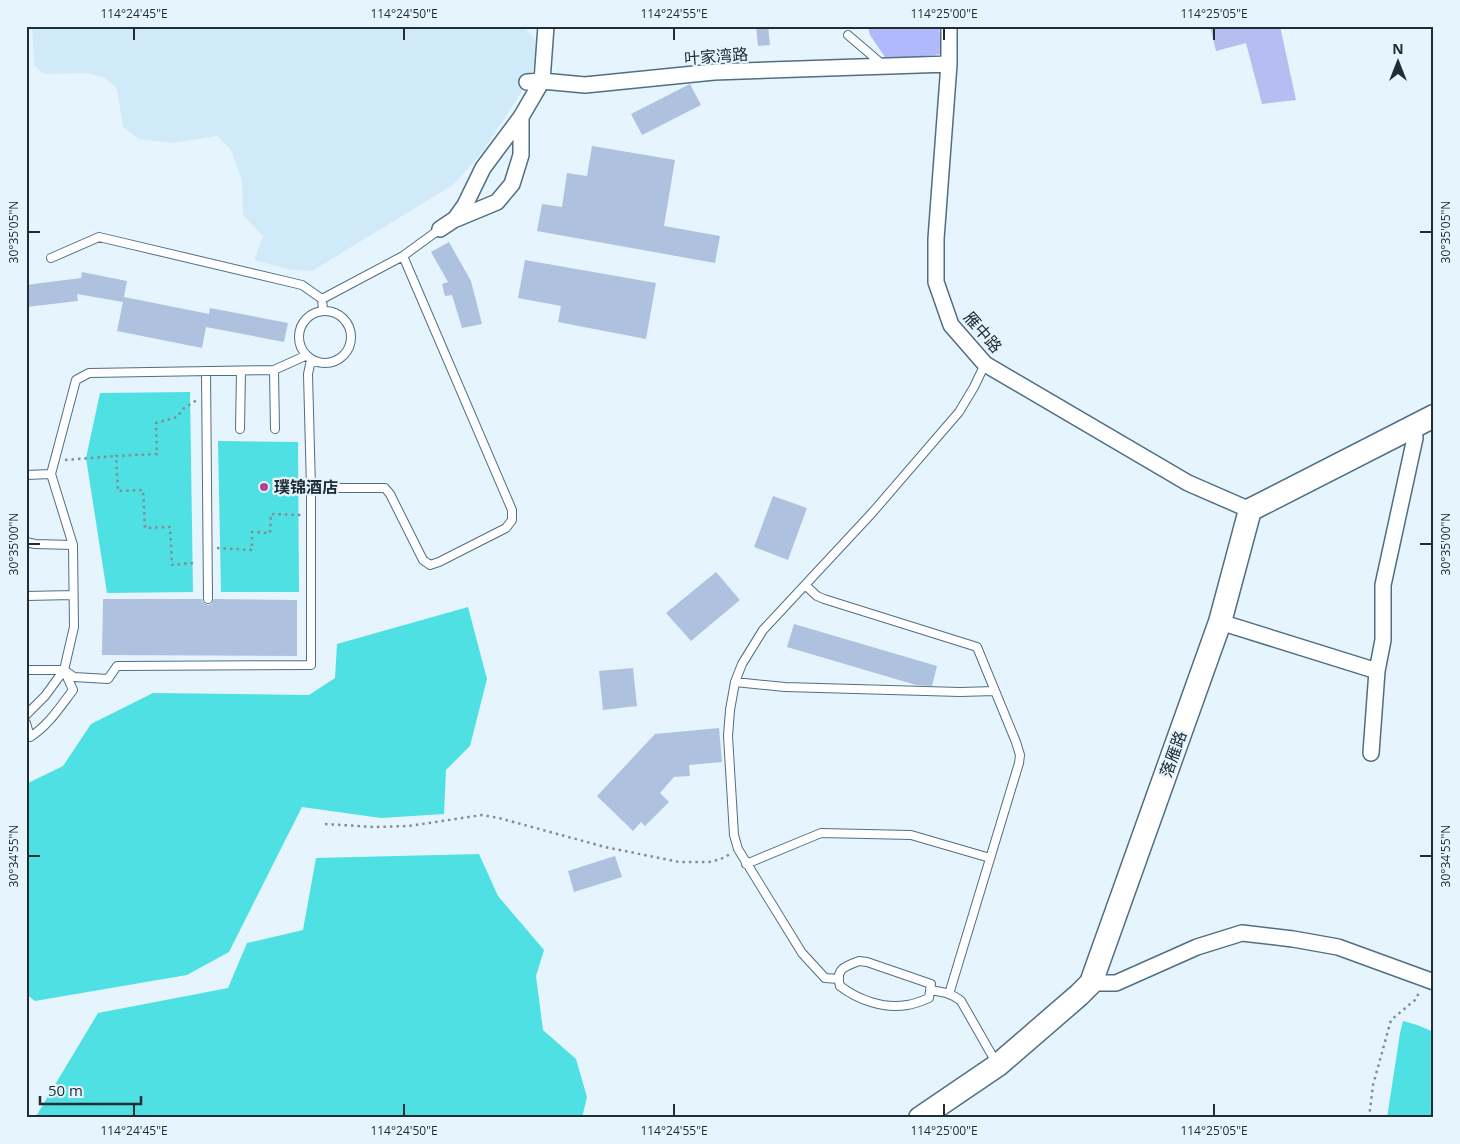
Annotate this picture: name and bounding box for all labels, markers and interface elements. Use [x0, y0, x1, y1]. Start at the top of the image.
text: 114°24'45"E [100, 5, 168, 22]
text: 114°24'50"E [370, 5, 438, 22]
text: 114°24'55"E [640, 5, 708, 22]
text: 114°25'00"E [910, 5, 978, 22]
text: 114°25'05"E [1180, 5, 1248, 22]
north arrow [1372, 38, 1422, 88]
text: N [1392, 39, 1404, 58]
street label: 叶家湾路 [683, 43, 749, 69]
text: 30°35'05"N [5, 201, 22, 263]
text: 30°35'05"N [1437, 201, 1454, 263]
street label: 雁中路 [959, 307, 1007, 357]
place label: 璞锦酒店 [274, 476, 338, 498]
marker: 璞锦酒店 [258, 481, 270, 493]
text: 30°35'00"N [5, 513, 22, 575]
text: 30°35'00"N [1437, 513, 1454, 575]
street label: 落雁路 [1154, 728, 1192, 780]
text: 30°34'55"N [5, 825, 22, 887]
text: 30°34'55"N [1437, 825, 1454, 887]
scale bar [40, 1074, 141, 1106]
text: 50 m [48, 1080, 83, 1100]
text: 114°24'45"E [100, 1122, 168, 1139]
text: 114°24'50"E [370, 1122, 438, 1139]
text: 114°24'55"E [640, 1122, 708, 1139]
text: 114°25'00"E [910, 1122, 978, 1139]
text: 114°25'05"E [1180, 1122, 1248, 1139]

